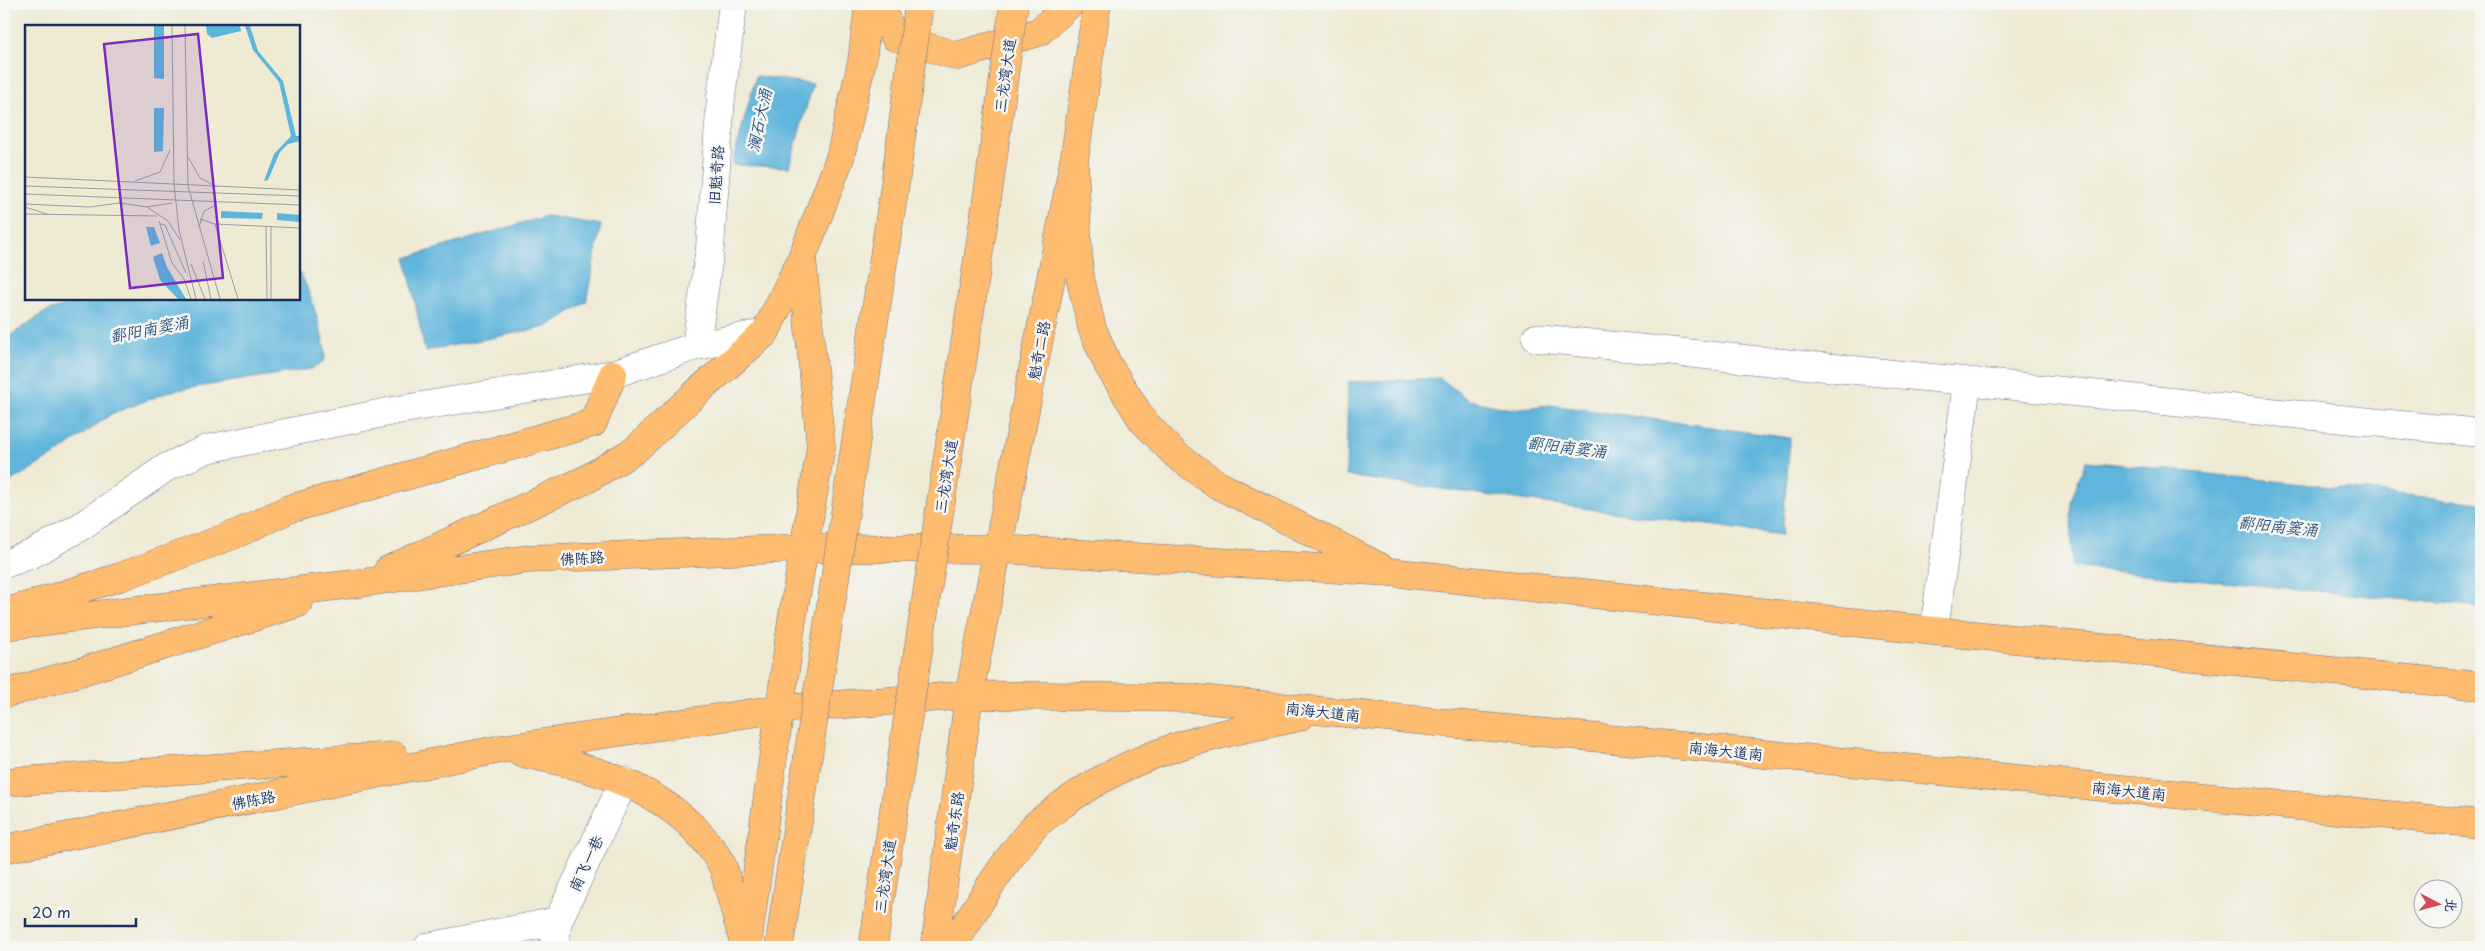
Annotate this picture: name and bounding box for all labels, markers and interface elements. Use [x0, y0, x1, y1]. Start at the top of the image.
inset map [25, 25, 300, 300]
street label: 三龙湾大道 [987, 36, 1021, 114]
water label: 澜石大涌 [740, 85, 777, 154]
street label: 旧魁奇路 [701, 144, 729, 206]
water label: 鄱阳南窦涌 [107, 308, 192, 347]
street label: 魁奇二路 [1021, 318, 1055, 382]
water label: 鄱阳南窦涌 [1526, 429, 1609, 463]
street label: 三龙湾大道 [928, 437, 962, 515]
water label: 鄱阳南窦涌 [2237, 509, 2320, 541]
street label: 佛陈路 [559, 544, 605, 570]
street label: 南海大道南 [1284, 696, 1362, 726]
street label: 南海大道南 [1687, 735, 1765, 765]
street label: 南海大道南 [2090, 775, 2168, 805]
street label: 佛陈路 [229, 783, 277, 815]
street label: 魁奇东路 [937, 790, 969, 852]
street label: 南飞一巷 [562, 831, 608, 895]
street label: 三龙湾大道 [867, 837, 901, 915]
north arrow [2412, 878, 2462, 928]
scale bar [25, 896, 136, 928]
text: 北 [2440, 897, 2463, 913]
text: 20 m [32, 900, 71, 923]

